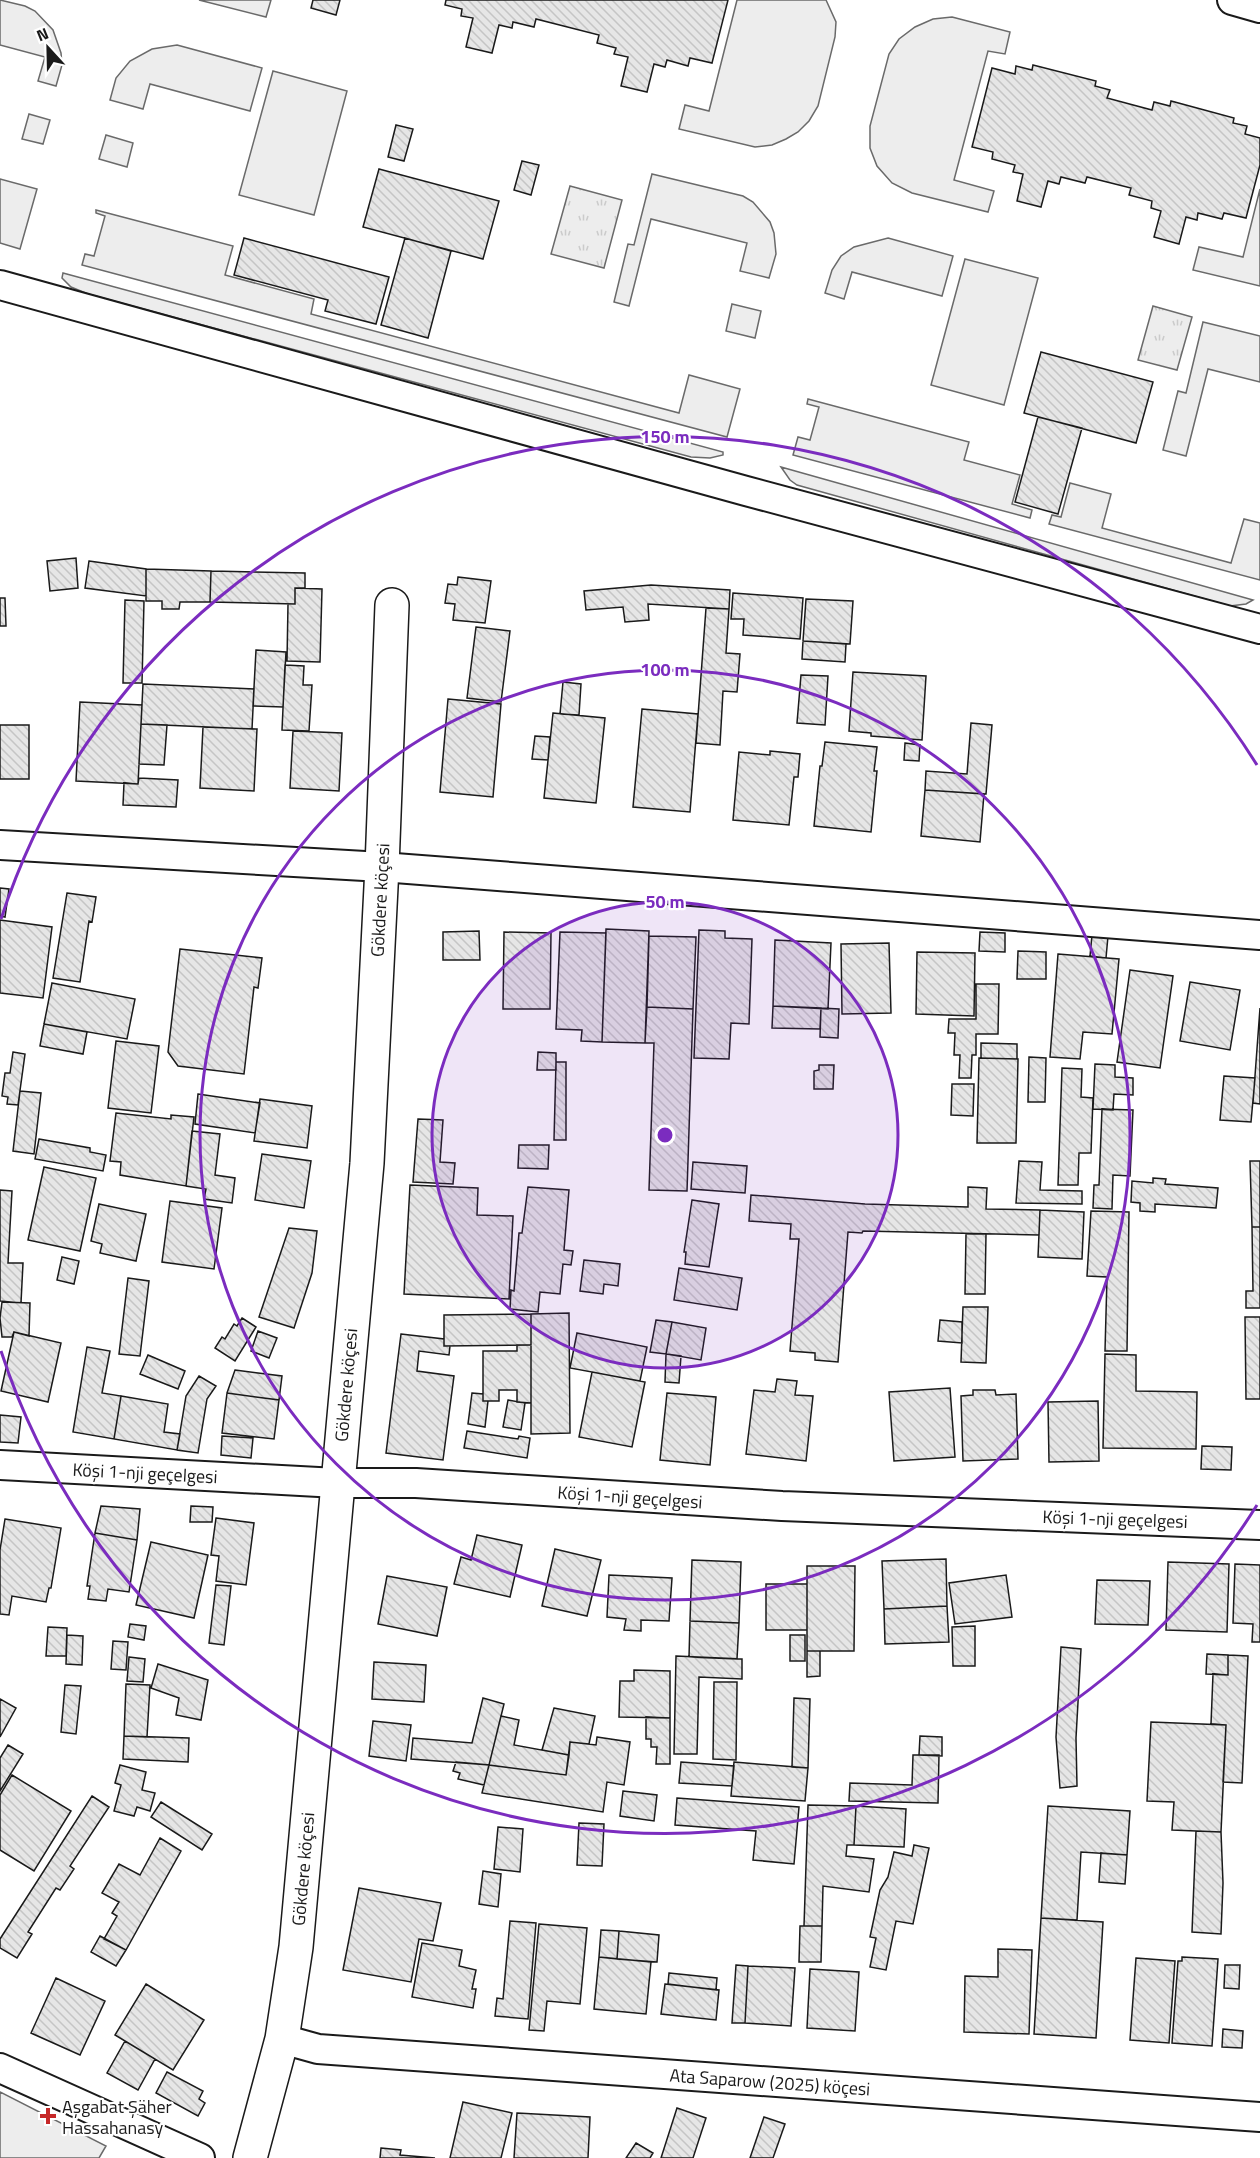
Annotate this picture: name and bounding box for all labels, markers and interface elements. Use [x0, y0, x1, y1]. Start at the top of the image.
north arrow [18, 18, 78, 78]
text: N [33, 21, 52, 47]
text: 150 m [640, 423, 690, 450]
text: 100 m [640, 656, 690, 683]
street label: Gökdere köçesi [364, 842, 396, 958]
text: 50 m [645, 888, 685, 915]
centre of rings [655, 1125, 675, 1145]
street label: Gökdere köçesi [328, 1327, 364, 1443]
street label: Köşi 1-nji geçelgesi [72, 1456, 218, 1490]
street label: Köşi 1-nji geçelgesi [557, 1478, 703, 1516]
street label: Köşi 1-nji geçelgesi [1042, 1503, 1188, 1535]
street label: Gökdere köçesi [285, 1811, 321, 1927]
street label: Ata Saparow (2025) köçesi [669, 2062, 871, 2102]
place label: Aşgabat Şäher Hassahanasy [62, 2093, 172, 2141]
marker: Aşgabat Şäher Hassahanasy [39, 2107, 57, 2125]

